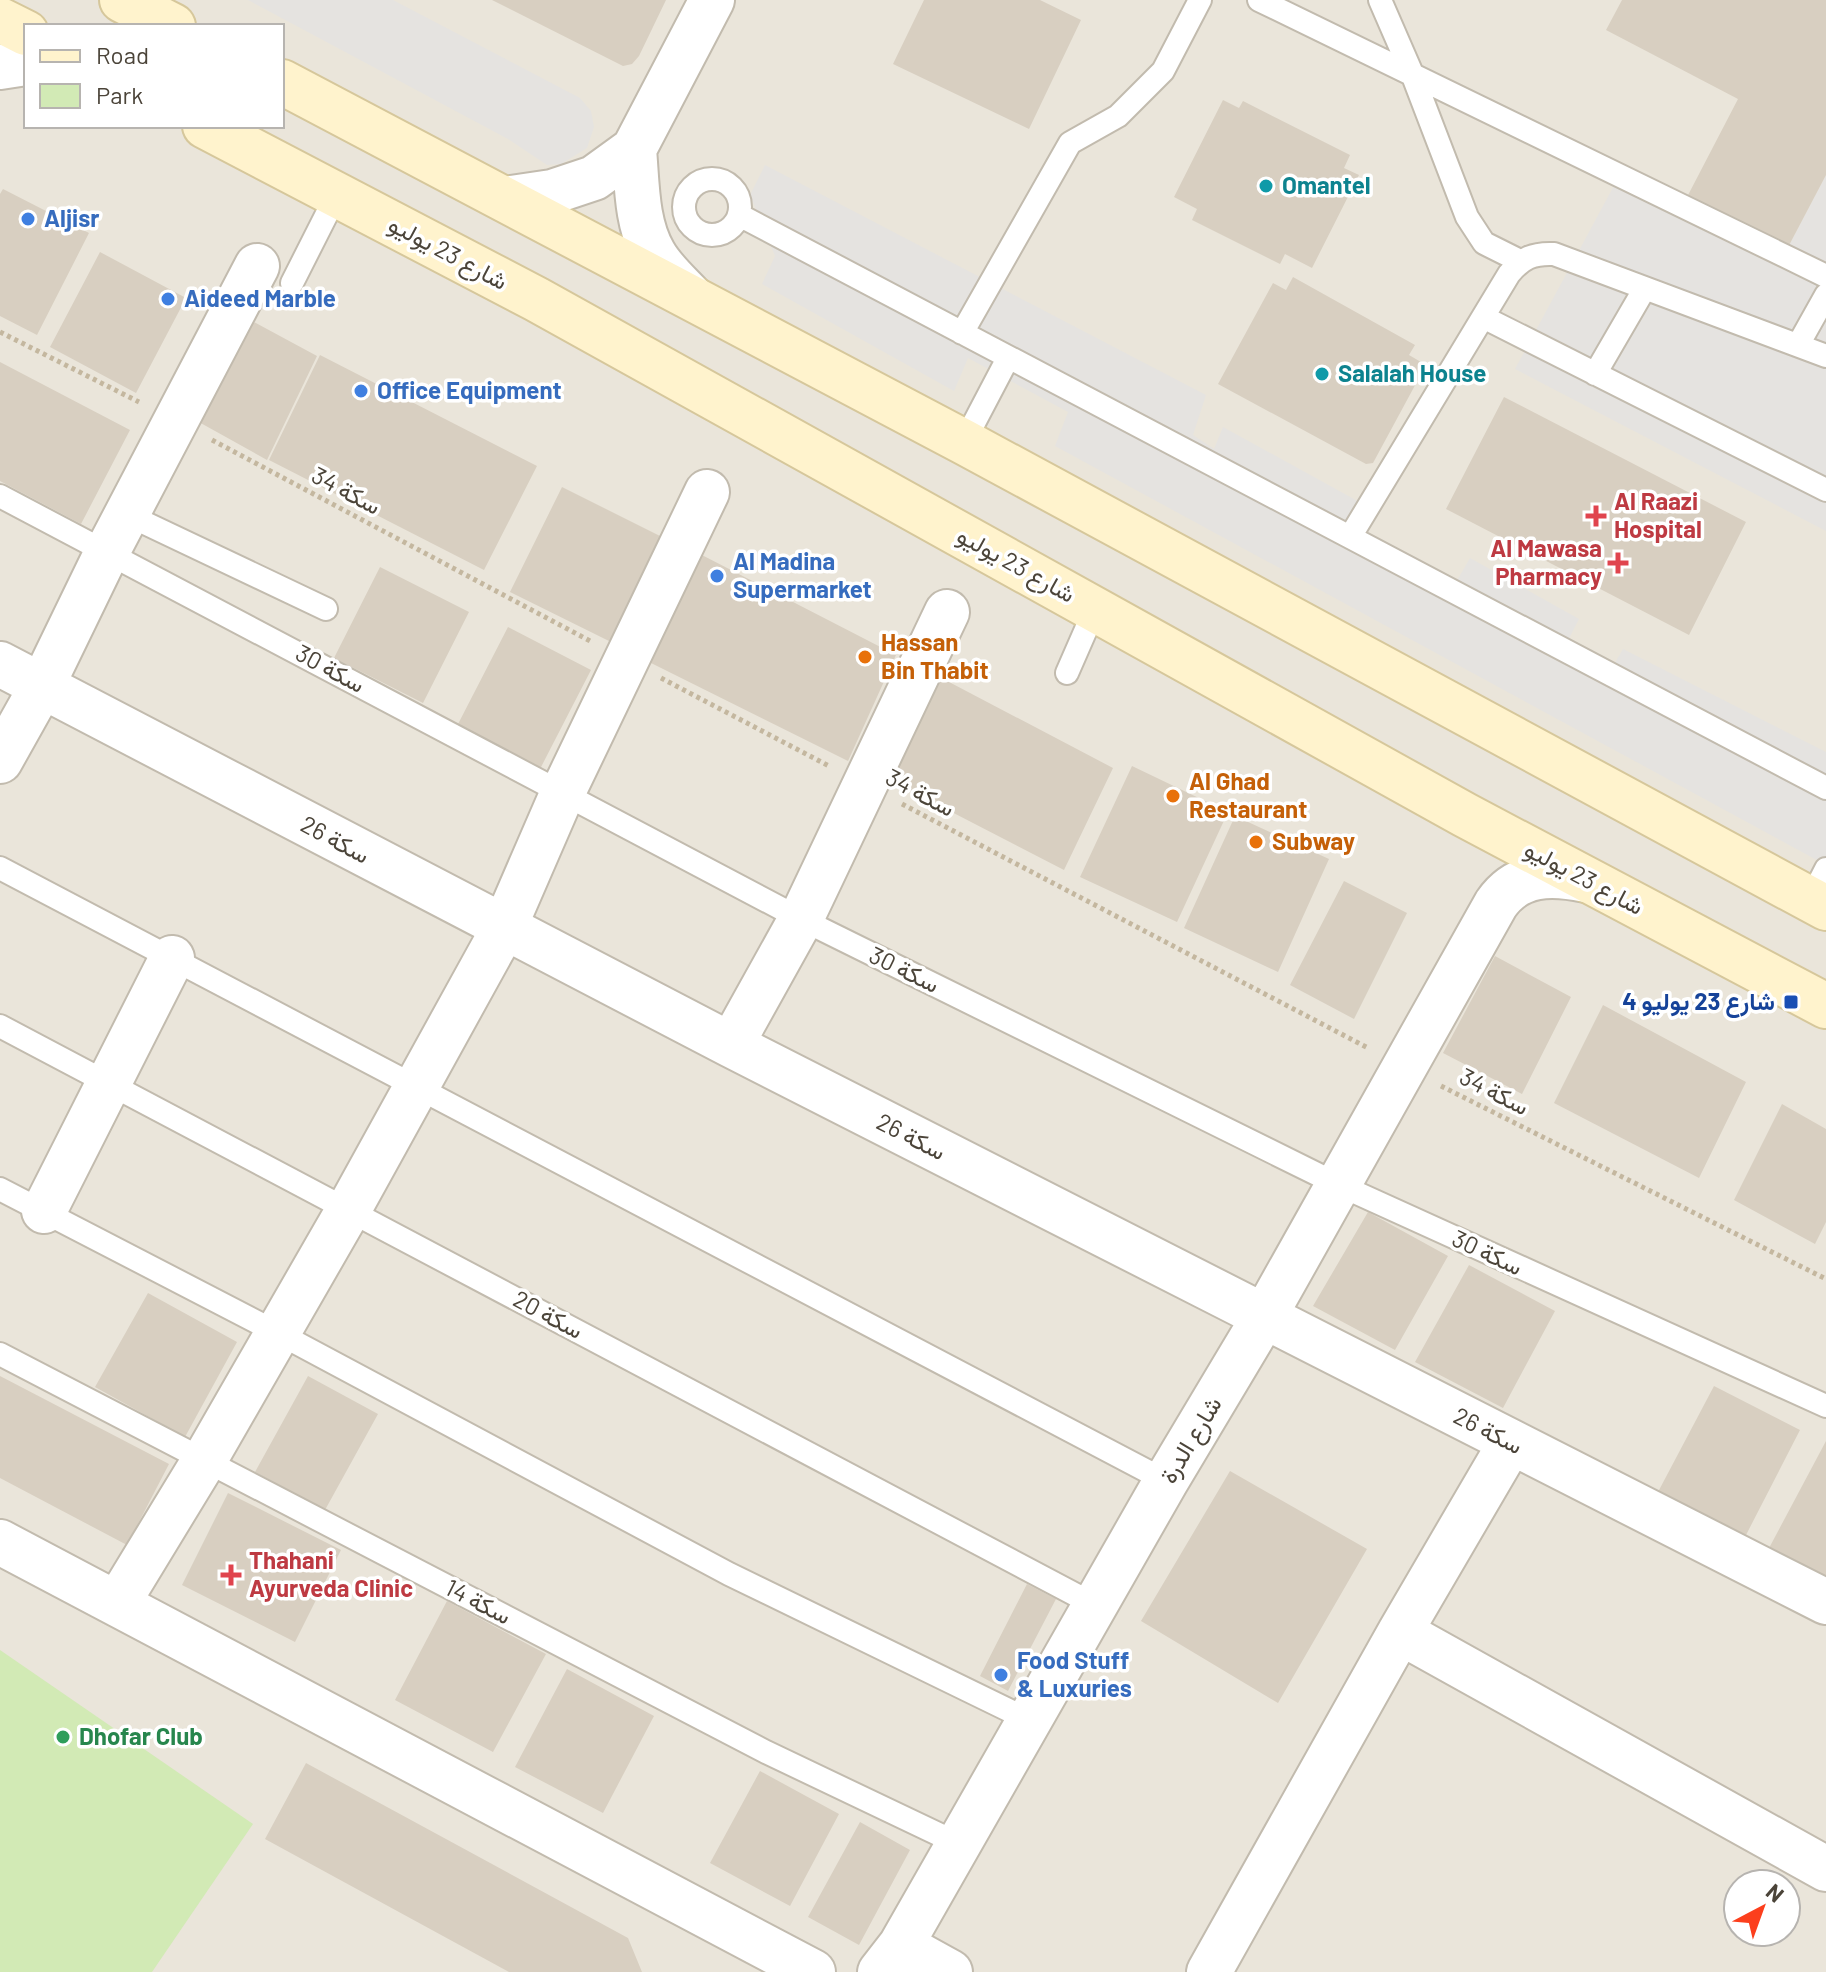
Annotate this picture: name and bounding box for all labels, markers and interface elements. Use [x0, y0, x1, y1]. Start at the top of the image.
legend [24, 24, 284, 128]
text: Road [96, 40, 149, 69]
text: Park [96, 80, 143, 109]
place label: Omantel [1282, 170, 1371, 199]
marker: Omantel [1257, 177, 1275, 195]
place label: Aljisr [44, 203, 99, 232]
street label: شارع 23 يوليو [383, 208, 513, 298]
marker: Aljisr [19, 210, 37, 228]
place label: Aideed Marble [184, 283, 336, 312]
marker: Aideed Marble [159, 290, 177, 308]
place label: Salalah House [1338, 358, 1486, 387]
marker: Salalah House [1313, 365, 1331, 383]
place label: Office Equipment [377, 375, 562, 404]
marker: Office Equipment [352, 382, 370, 400]
street label: سكة 34 [307, 459, 386, 520]
place label: Al Raazi Hospital [1614, 486, 1702, 543]
marker: Al Raazi Hospital [1585, 505, 1607, 527]
street label: شارع 23 يوليو [951, 519, 1081, 611]
place label: Al Mawasa Pharmacy [1490, 533, 1602, 590]
place label: Al Madina Supermarket [733, 546, 872, 603]
marker: Al Mawasa Pharmacy [1609, 554, 1627, 572]
marker: Al Madina Supermarket [708, 567, 726, 585]
place label: Hassan Bin Thabit [881, 627, 989, 684]
street label: سكة 30 [291, 637, 370, 698]
marker: Hassan Bin Thabit [856, 648, 874, 666]
street label: سكة 34 [881, 761, 960, 822]
place label: Al Ghad Restaurant [1189, 766, 1307, 823]
marker: Al Ghad Restaurant [1164, 787, 1182, 805]
street label: سكة 26 [296, 809, 375, 869]
place label: Subway [1272, 826, 1355, 855]
marker: Subway [1247, 833, 1265, 851]
street label: شارع 23 يوليو [1519, 833, 1649, 923]
street label: سكة 30 [865, 939, 944, 998]
place label: شارع 23 يوليو 4 [1622, 986, 1775, 1018]
marker: شارع 23 يوليو 4 [1782, 993, 1800, 1011]
street label: سكة 34 [1455, 1061, 1534, 1120]
street label: سكة 26 [872, 1106, 951, 1165]
street label: سكة 30 [1448, 1223, 1527, 1280]
street label: سكة 20 [509, 1283, 589, 1344]
street label: شارع الدرة [1153, 1391, 1229, 1489]
street label: سكة 26 [1449, 1400, 1528, 1459]
place label: Thahani Ayurveda Clinic [249, 1545, 413, 1602]
marker: Thahani Ayurveda Clinic [220, 1564, 242, 1586]
street label: سكة 14 [441, 1572, 516, 1629]
place label: Food Stuff & Luxuries [1017, 1645, 1132, 1702]
marker: Food Stuff & Luxuries [992, 1666, 1010, 1684]
place label: Dhofar Club [79, 1721, 203, 1750]
marker: Dhofar Club [54, 1728, 72, 1746]
north arrow [1722, 1868, 1802, 1948]
text: N [1762, 1878, 1790, 1907]

